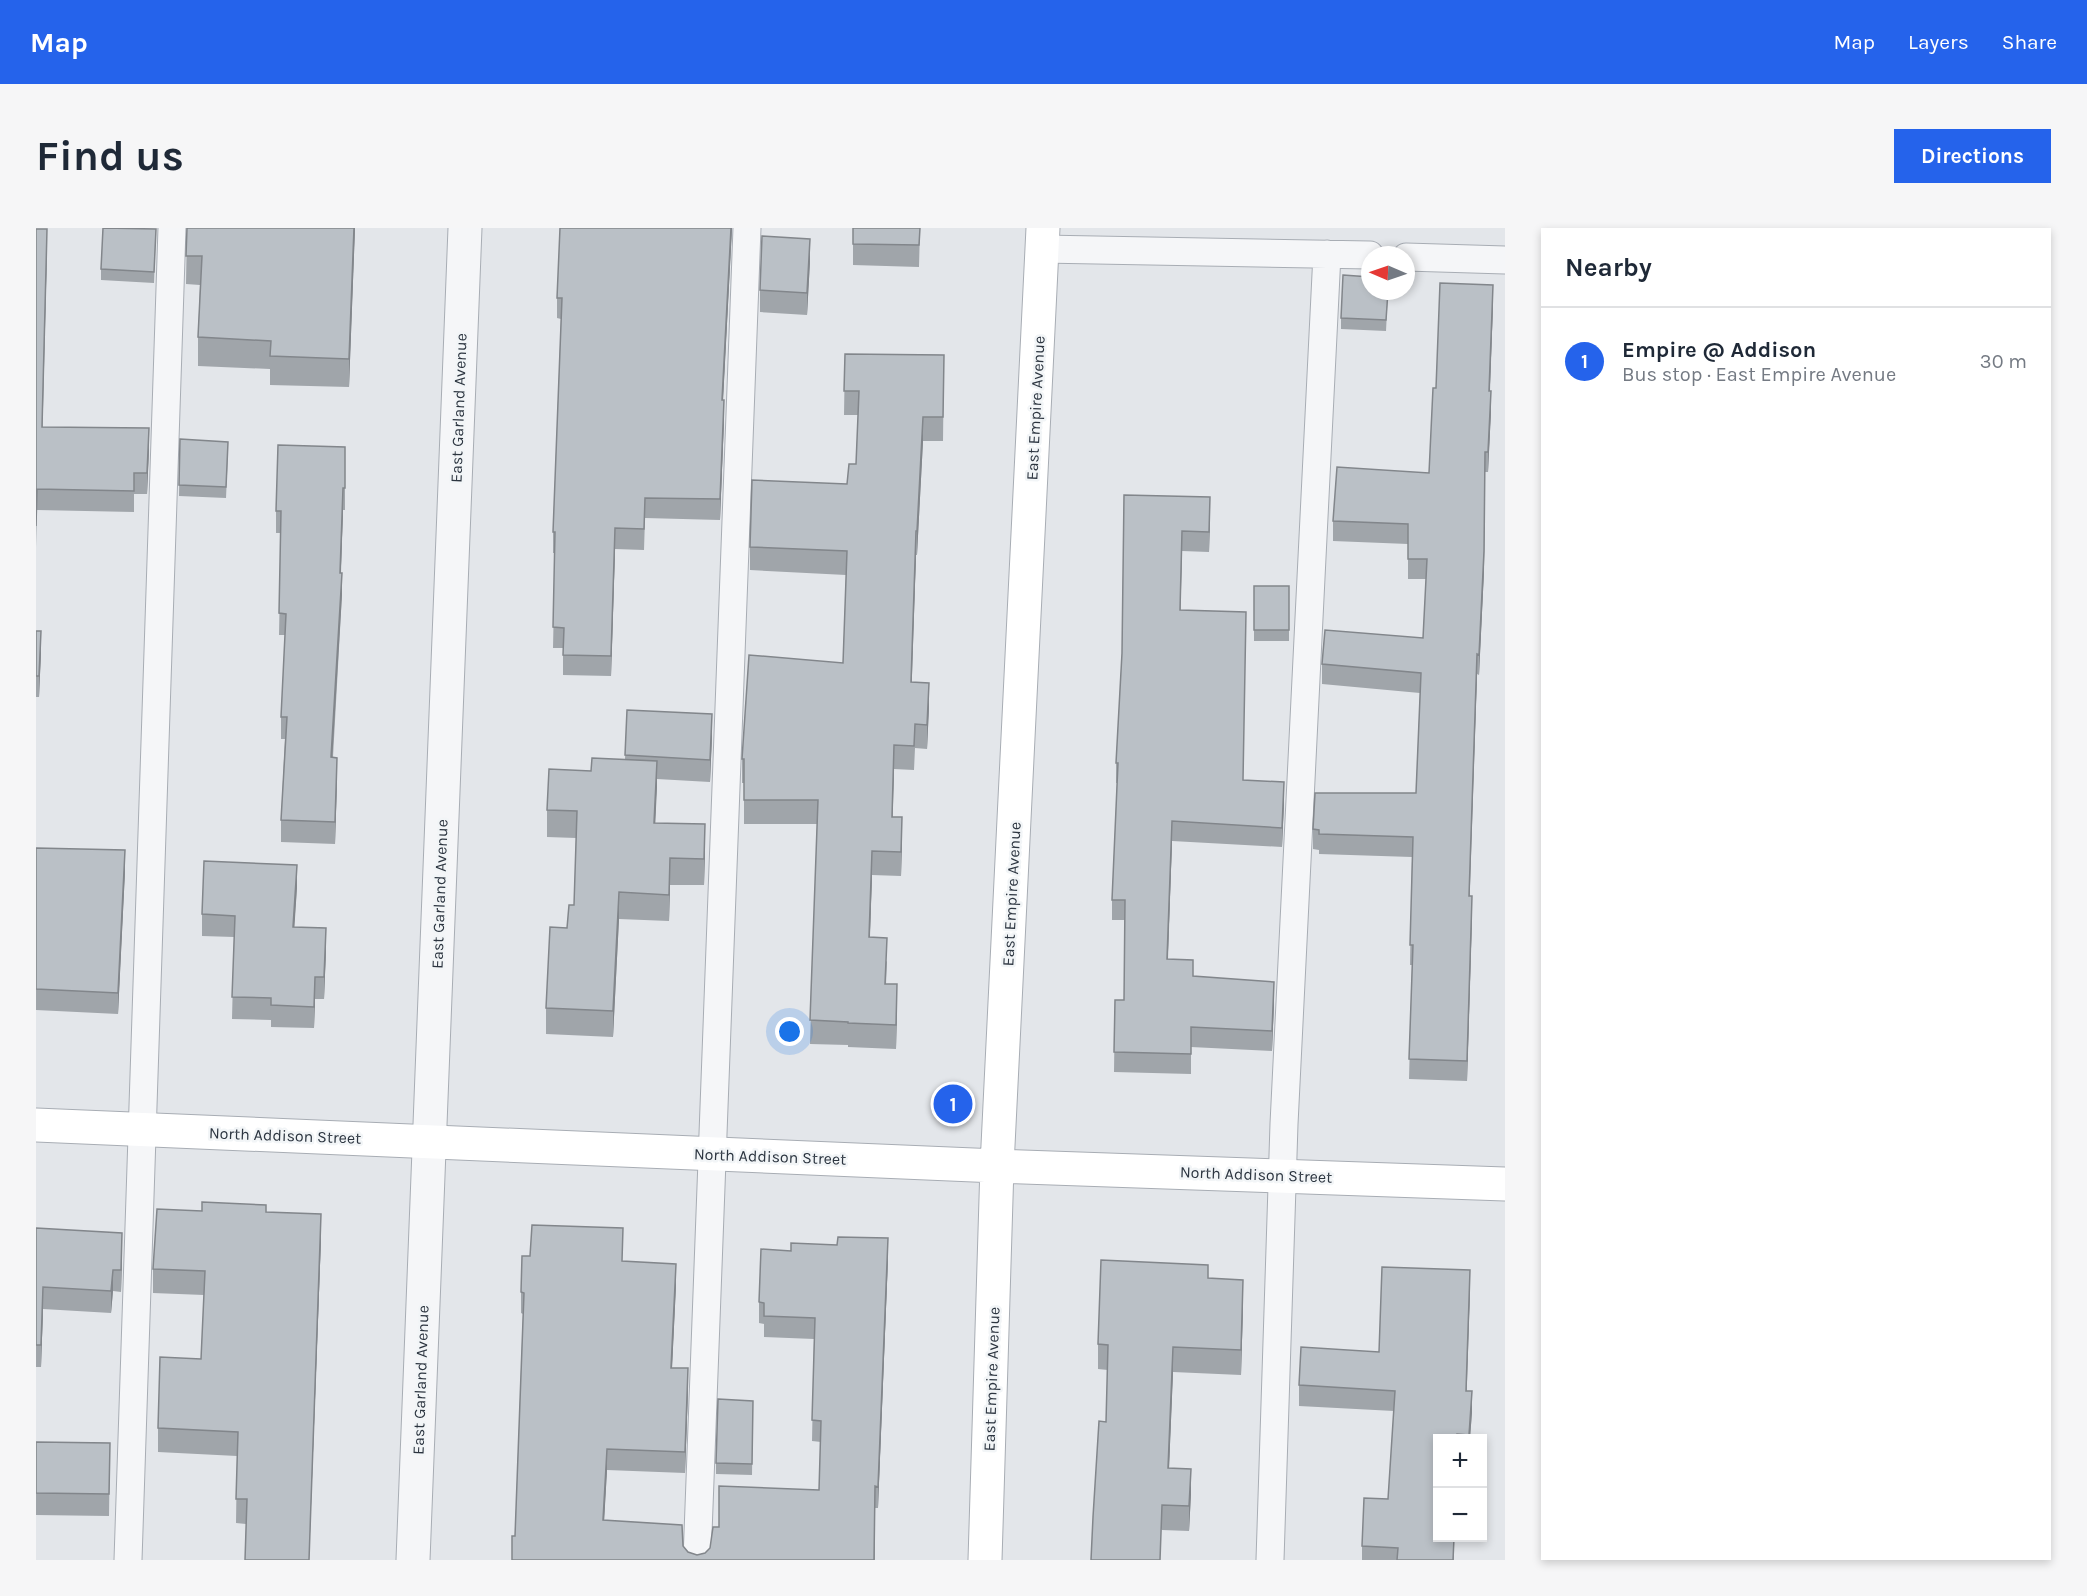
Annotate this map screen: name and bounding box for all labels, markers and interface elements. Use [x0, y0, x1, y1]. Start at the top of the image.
text: Map [30, 26, 88, 59]
text: Map [1833, 30, 1875, 54]
text: Layers [1908, 30, 1969, 54]
text: Share [2002, 30, 2057, 54]
button: Directions [1894, 129, 2051, 183]
text: Find us [36, 131, 184, 181]
north arrow [1361, 246, 1415, 300]
text: Nearby [1565, 252, 1652, 283]
street label: East Garland Avenue [446, 333, 471, 483]
street label: East Empire Avenue [1022, 335, 1049, 481]
text: Empire @ Addison [1622, 337, 1816, 363]
text: 1 [1581, 350, 1588, 373]
text: 30 m [1980, 350, 2027, 373]
text: Bus stop · East Empire Avenue [1622, 363, 1896, 386]
street label: East Garland Avenue [427, 819, 452, 969]
street label: East Empire Avenue [998, 821, 1025, 967]
your location [775, 1017, 804, 1046]
pin: 1 [934, 1082, 972, 1126]
street label: North Addison Street [209, 1123, 361, 1148]
street label: North Addison Street [694, 1144, 846, 1169]
street label: North Addison Street [1180, 1162, 1332, 1187]
street label: East Garland Avenue [408, 1305, 433, 1455]
street label: East Empire Avenue [979, 1306, 1004, 1452]
map controls [1433, 1434, 1487, 1542]
button: + [1433, 1434, 1487, 1488]
button: − [1433, 1488, 1487, 1542]

